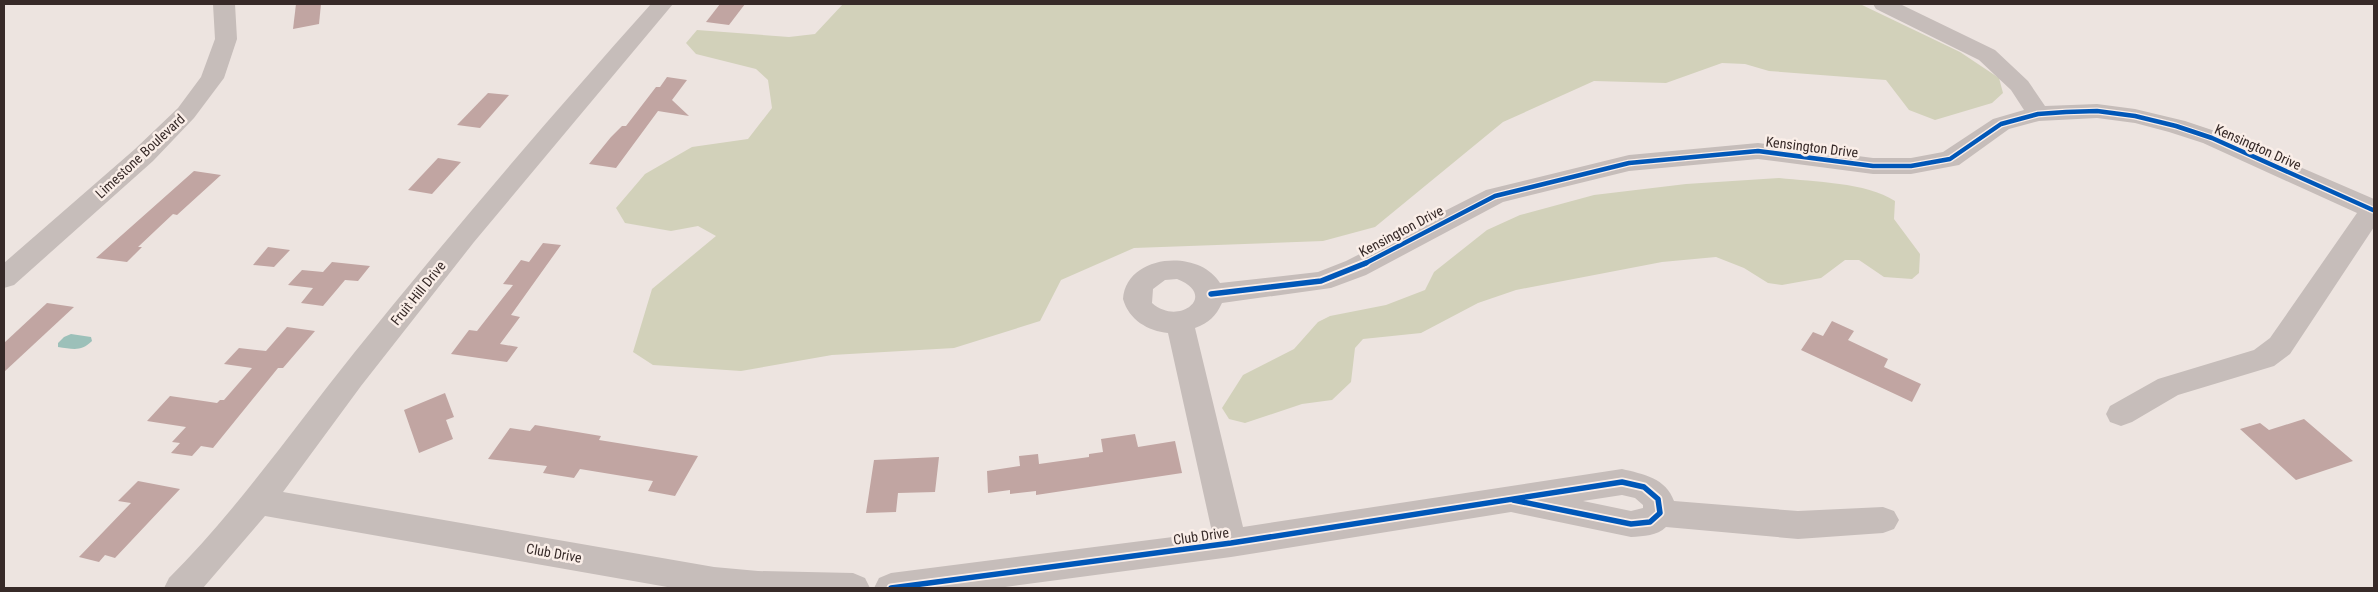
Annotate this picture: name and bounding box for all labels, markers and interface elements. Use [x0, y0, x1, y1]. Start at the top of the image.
street label: Limestone Boulevard [92, 111, 188, 201]
street label: Kensington Drive [2212, 121, 2304, 173]
street label: Kensington Drive [1765, 133, 1860, 161]
street label: Kensington Drive [1356, 202, 1446, 260]
street label: Fruit Hill Drive [387, 257, 449, 328]
street label: Club Drive [1172, 524, 1230, 548]
street label: Club Drive [525, 540, 583, 566]

